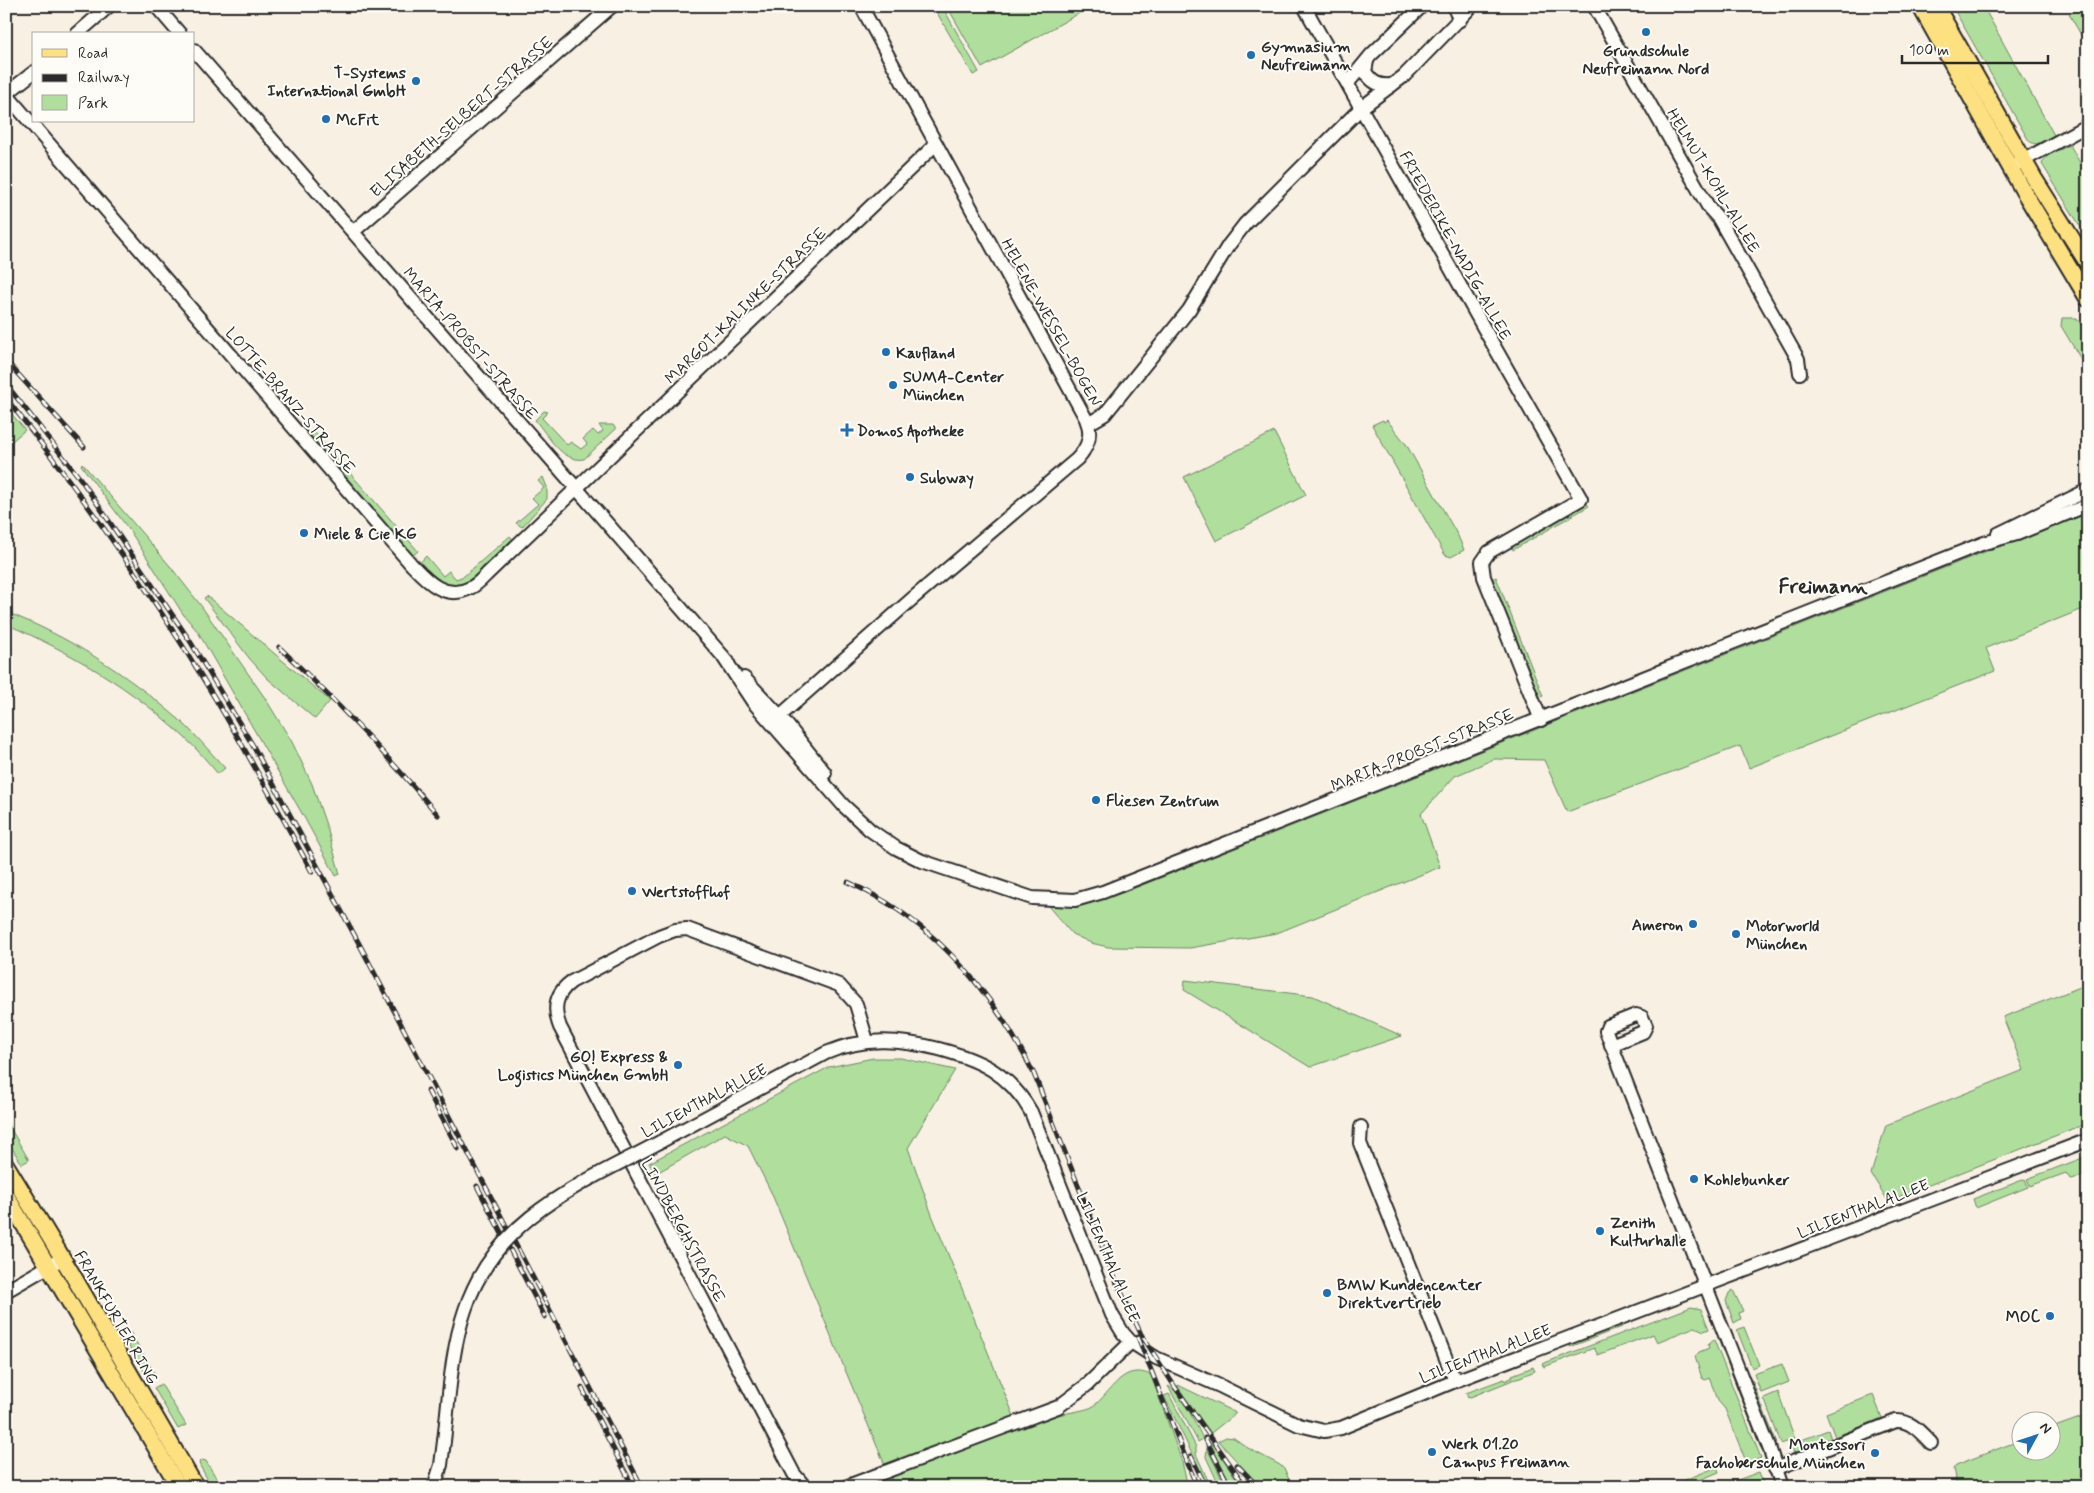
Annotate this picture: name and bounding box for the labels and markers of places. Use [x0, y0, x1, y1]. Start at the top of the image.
marker: Grundschule Neufreimann Nord [1640, 26, 1652, 38]
place label: Gymnasium Neufreimann [1261, 37, 1352, 76]
place label: Grundschule Neufreimann Nord [1583, 41, 1709, 80]
marker: Gymnasium Neufreimann [1245, 49, 1257, 61]
place label: T-Systems International GmbH [267, 63, 407, 102]
marker: T-Systems International GmbH [410, 75, 422, 87]
place label: McFit [336, 110, 380, 131]
marker: McFit [320, 113, 332, 125]
place label: Kaufland [896, 343, 955, 364]
marker: Kaufland [880, 346, 892, 358]
place label: SUMA-Center München [903, 367, 1004, 406]
marker: SUMA-Center München [887, 379, 899, 391]
place label: Domos Apotheke [857, 421, 964, 443]
marker: Domos Apotheke [841, 424, 853, 436]
place label: Subway [920, 468, 974, 489]
marker: Subway [904, 471, 916, 483]
place label: Miele & Cie KG [314, 524, 417, 545]
marker: Miele & Cie KG [298, 527, 310, 539]
place label: Fliesen Zentrum [1106, 791, 1220, 812]
marker: Fliesen Zentrum [1090, 794, 1102, 806]
place label: Wertstoffhof [641, 882, 730, 903]
marker: Wertstoffhof [626, 885, 638, 897]
place label: Ameron [1632, 915, 1683, 936]
place label: Motorworld München [1746, 916, 1819, 955]
marker: Ameron [1687, 918, 1699, 930]
marker: Motorworld München [1730, 928, 1742, 940]
place label: GO! Express & Logistics München GmbH [498, 1047, 668, 1088]
marker: GO! Express & Logistics München GmbH [672, 1059, 684, 1071]
place label: Kohlebunker [1704, 1170, 1790, 1191]
marker: Kohlebunker [1688, 1173, 1700, 1185]
place label: Zenith Kulturhalle [1610, 1213, 1686, 1252]
marker: Zenith Kulturhalle [1594, 1225, 1606, 1237]
place label: BMW Kundencenter Direktvertrieb [1337, 1275, 1482, 1314]
marker: BMW Kundencenter Direktvertrieb [1321, 1287, 1333, 1299]
place label: MOC [2006, 1307, 2041, 1328]
marker: MOC [2044, 1310, 2056, 1322]
place label: Werk 01.20 Campus Freimann [1441, 1434, 1570, 1473]
place label: Montessori Fachoberschule München [1696, 1435, 1865, 1474]
marker: Werk 01.20 Campus Freimann [1426, 1446, 1438, 1458]
marker: Montessori Fachoberschule München [1869, 1447, 1881, 1459]

